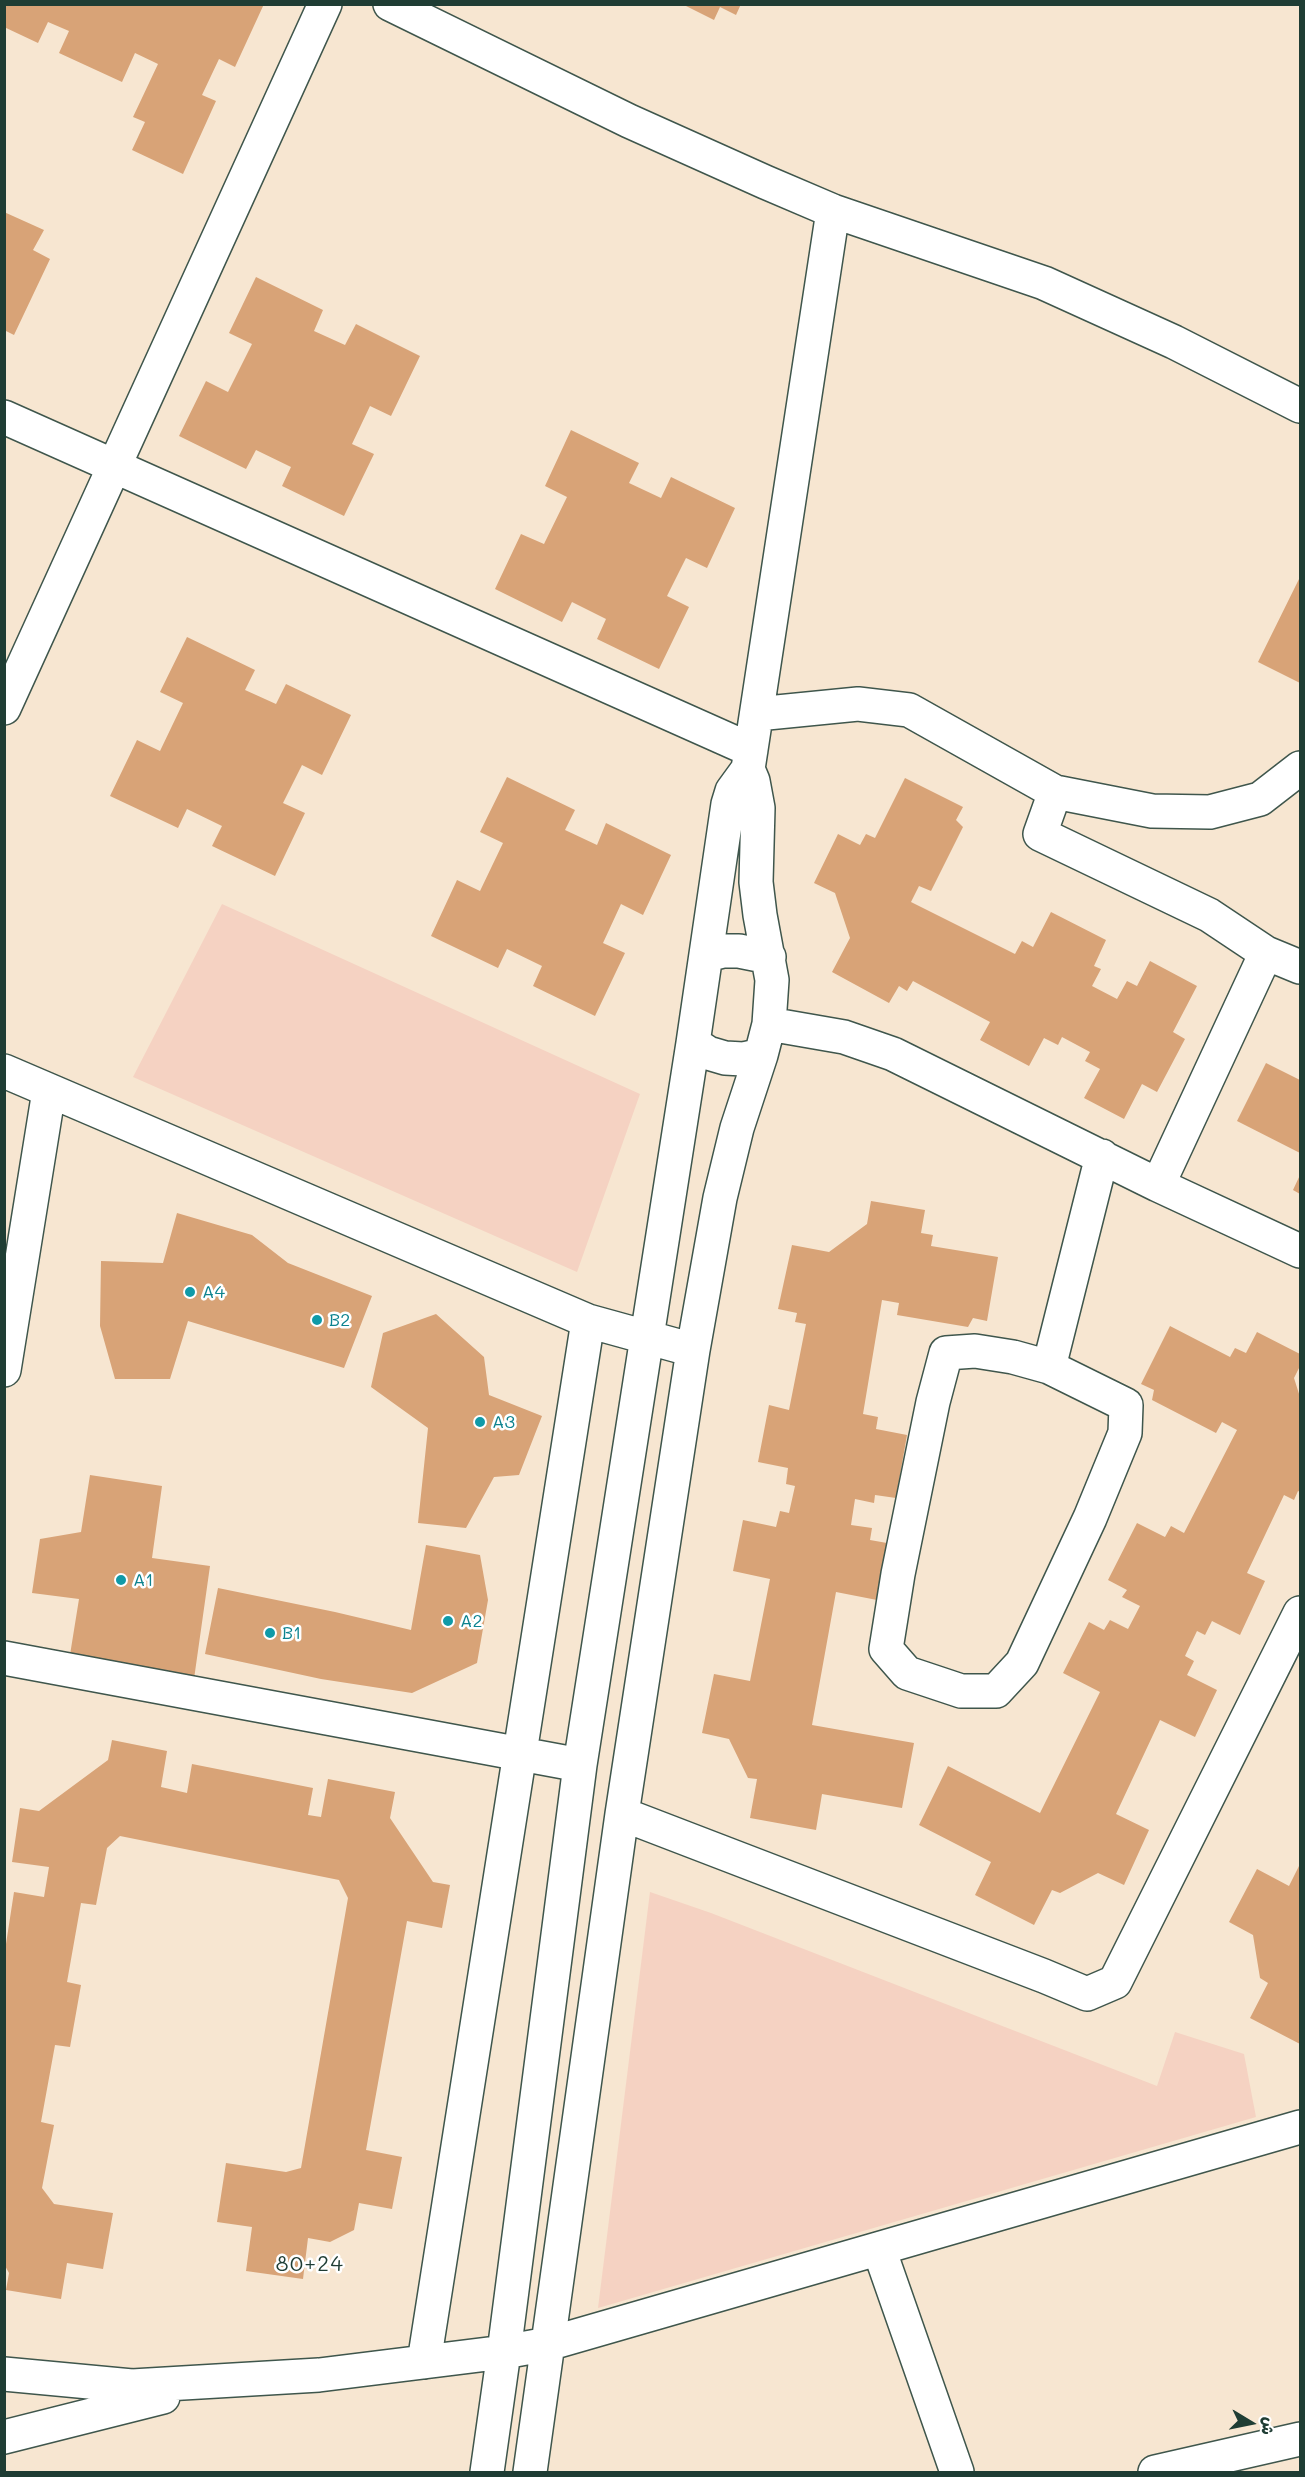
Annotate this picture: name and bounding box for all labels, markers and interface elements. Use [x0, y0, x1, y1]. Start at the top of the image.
place label: A4 [202, 1281, 225, 1303]
marker: A4 [183, 1285, 197, 1299]
place label: B2 [329, 1309, 350, 1331]
marker: B2 [310, 1313, 324, 1327]
place label: A3 [492, 1411, 515, 1433]
marker: A3 [473, 1415, 487, 1429]
place label: A1 [133, 1569, 154, 1591]
marker: A1 [114, 1573, 128, 1587]
place label: A2 [460, 1610, 482, 1632]
marker: A2 [441, 1614, 455, 1628]
place label: B1 [282, 1622, 301, 1644]
marker: B1 [263, 1626, 277, 1640]
district label: 80+24 [276, 2252, 344, 2278]
north arrow [1221, 2393, 1281, 2453]
text: ش [1257, 2416, 1281, 2437]

